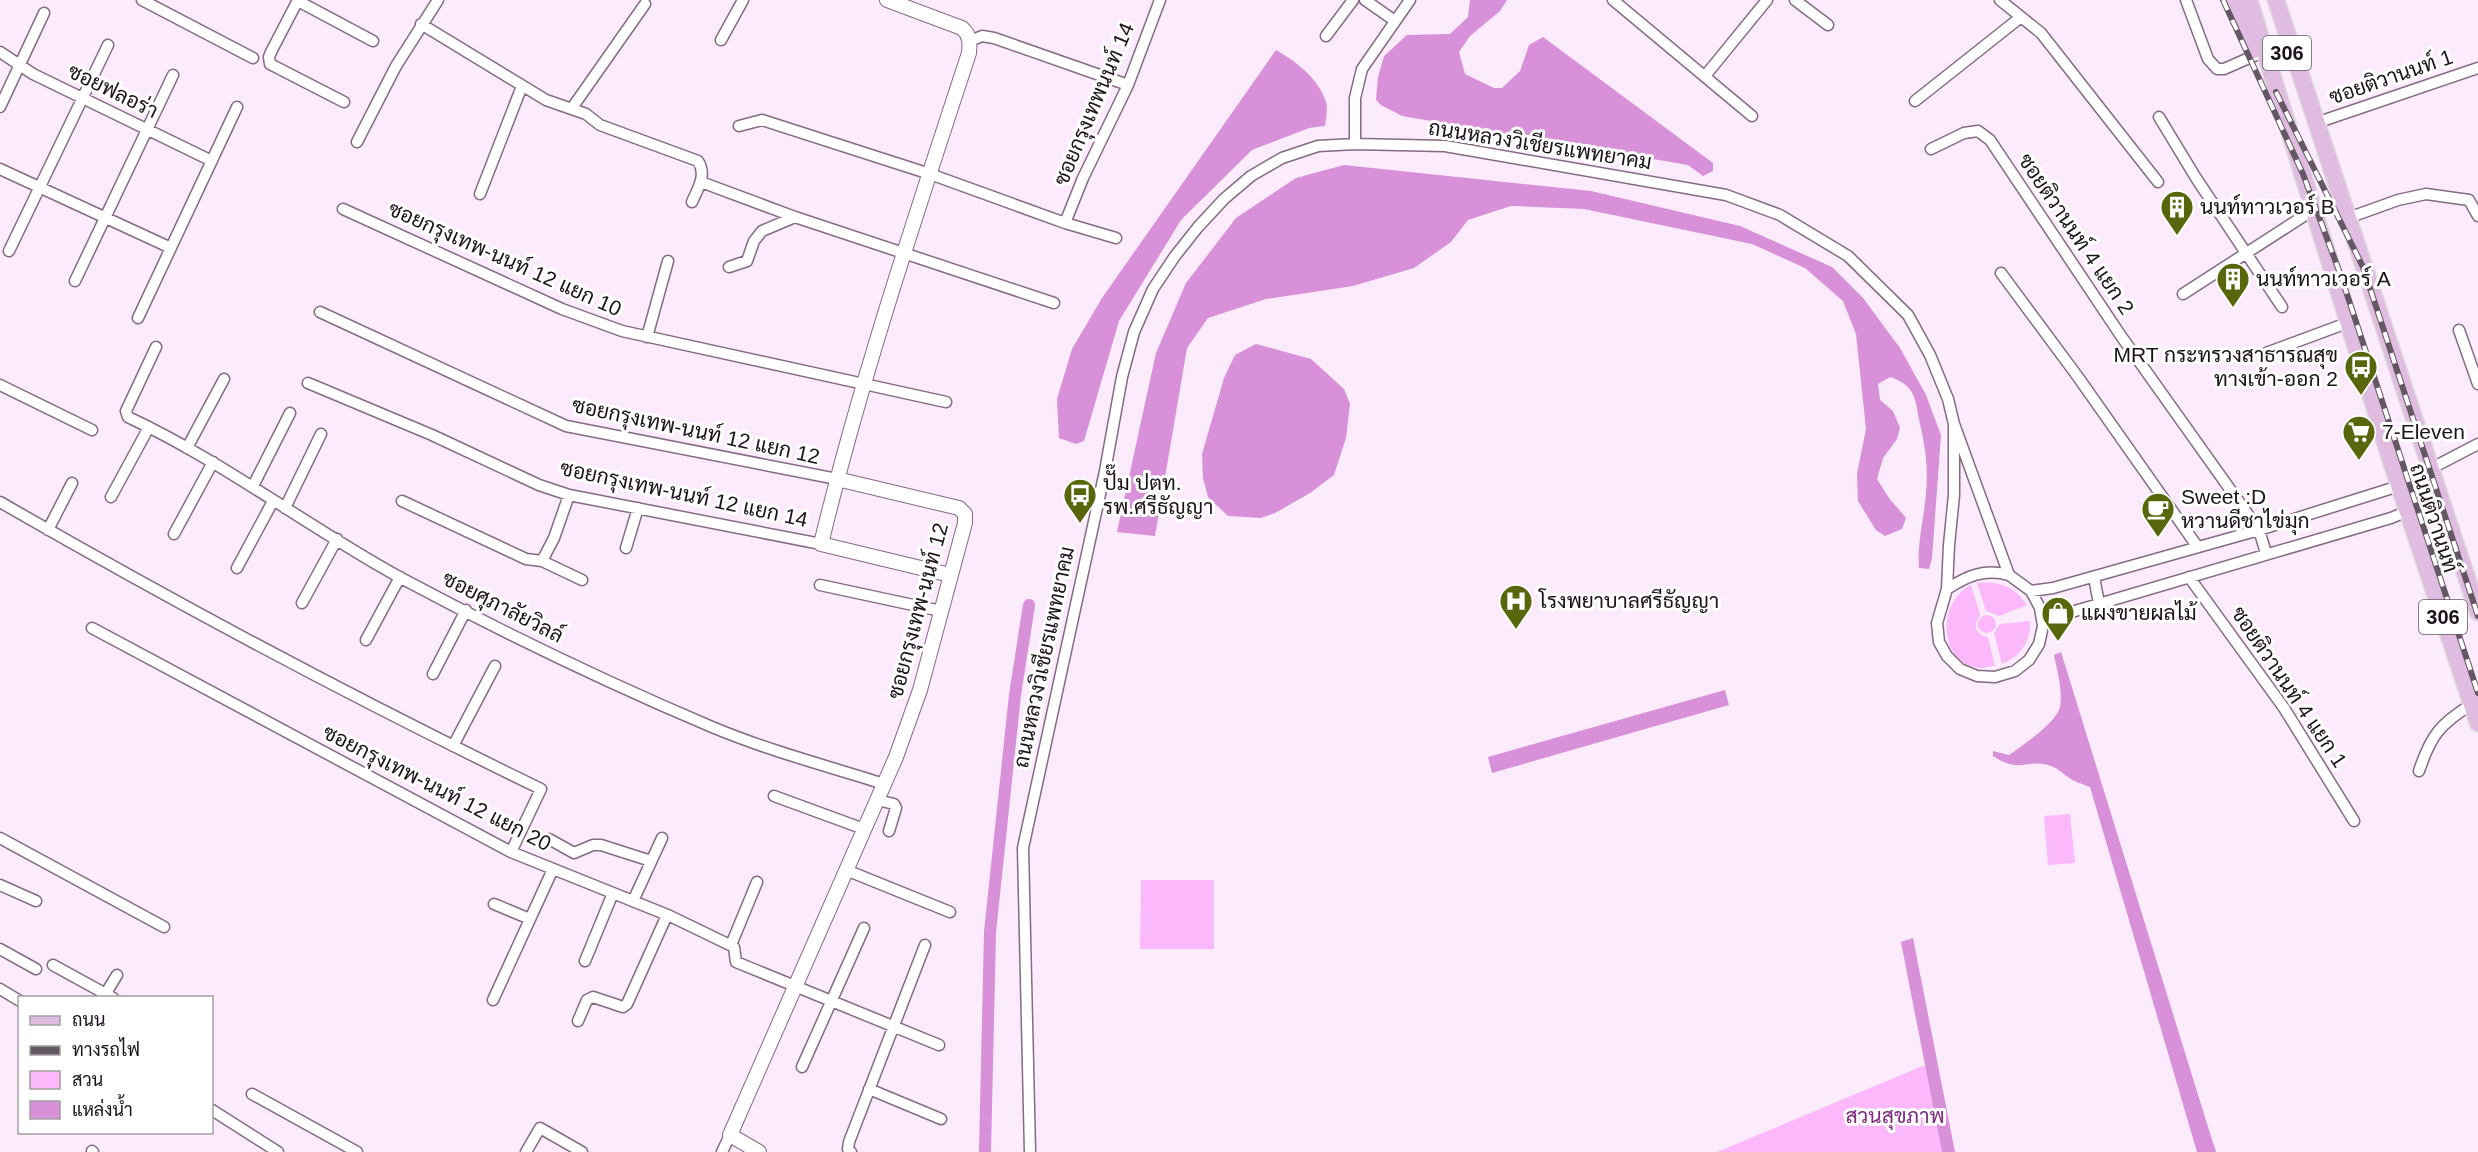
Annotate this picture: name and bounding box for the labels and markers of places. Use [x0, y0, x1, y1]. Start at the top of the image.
building icon: นนท์ทาวเวอร์ B [2159, 189, 2195, 236]
place label: นนท์ทาวเวอร์ B [2200, 193, 2335, 218]
building icon: นนท์ทาวเวอร์ A [2215, 261, 2251, 308]
place label: นนท์ทาวเวอร์ A [2256, 265, 2391, 290]
place label: MRT กระทรวงสาธารณสุข ทางเข้า-ออก 2 [2114, 343, 2338, 390]
bus stop icon: MRT กระทรวงสาธารณสุข ทางเข้า-ออก 2 [2343, 349, 2379, 396]
supermarket icon: 7-Eleven [2341, 414, 2377, 461]
place label: 7-Eleven [2382, 420, 2465, 443]
place label: ปั๊ม ปตท. รพ.ศรีธัญญา [1103, 464, 1213, 519]
bus stop icon: ปั๊ม ปตท. รพ.ศรีธัญญา [1062, 477, 1098, 524]
place label: Sweet :D หวานดีชาไข่มุก [2181, 485, 2310, 535]
cafe icon: Sweet :D หวานดีชาไข่มุก [2140, 491, 2176, 538]
hospital icon: โรงพยาบาลศรีธัญญา [1498, 583, 1534, 630]
place label: โรงพยาบาลศรีธัญญา [1538, 588, 1719, 613]
shop icon: แผงขายผลไม้ [2040, 595, 2076, 642]
place label: แผงขายผลไม้ [2081, 600, 2198, 624]

